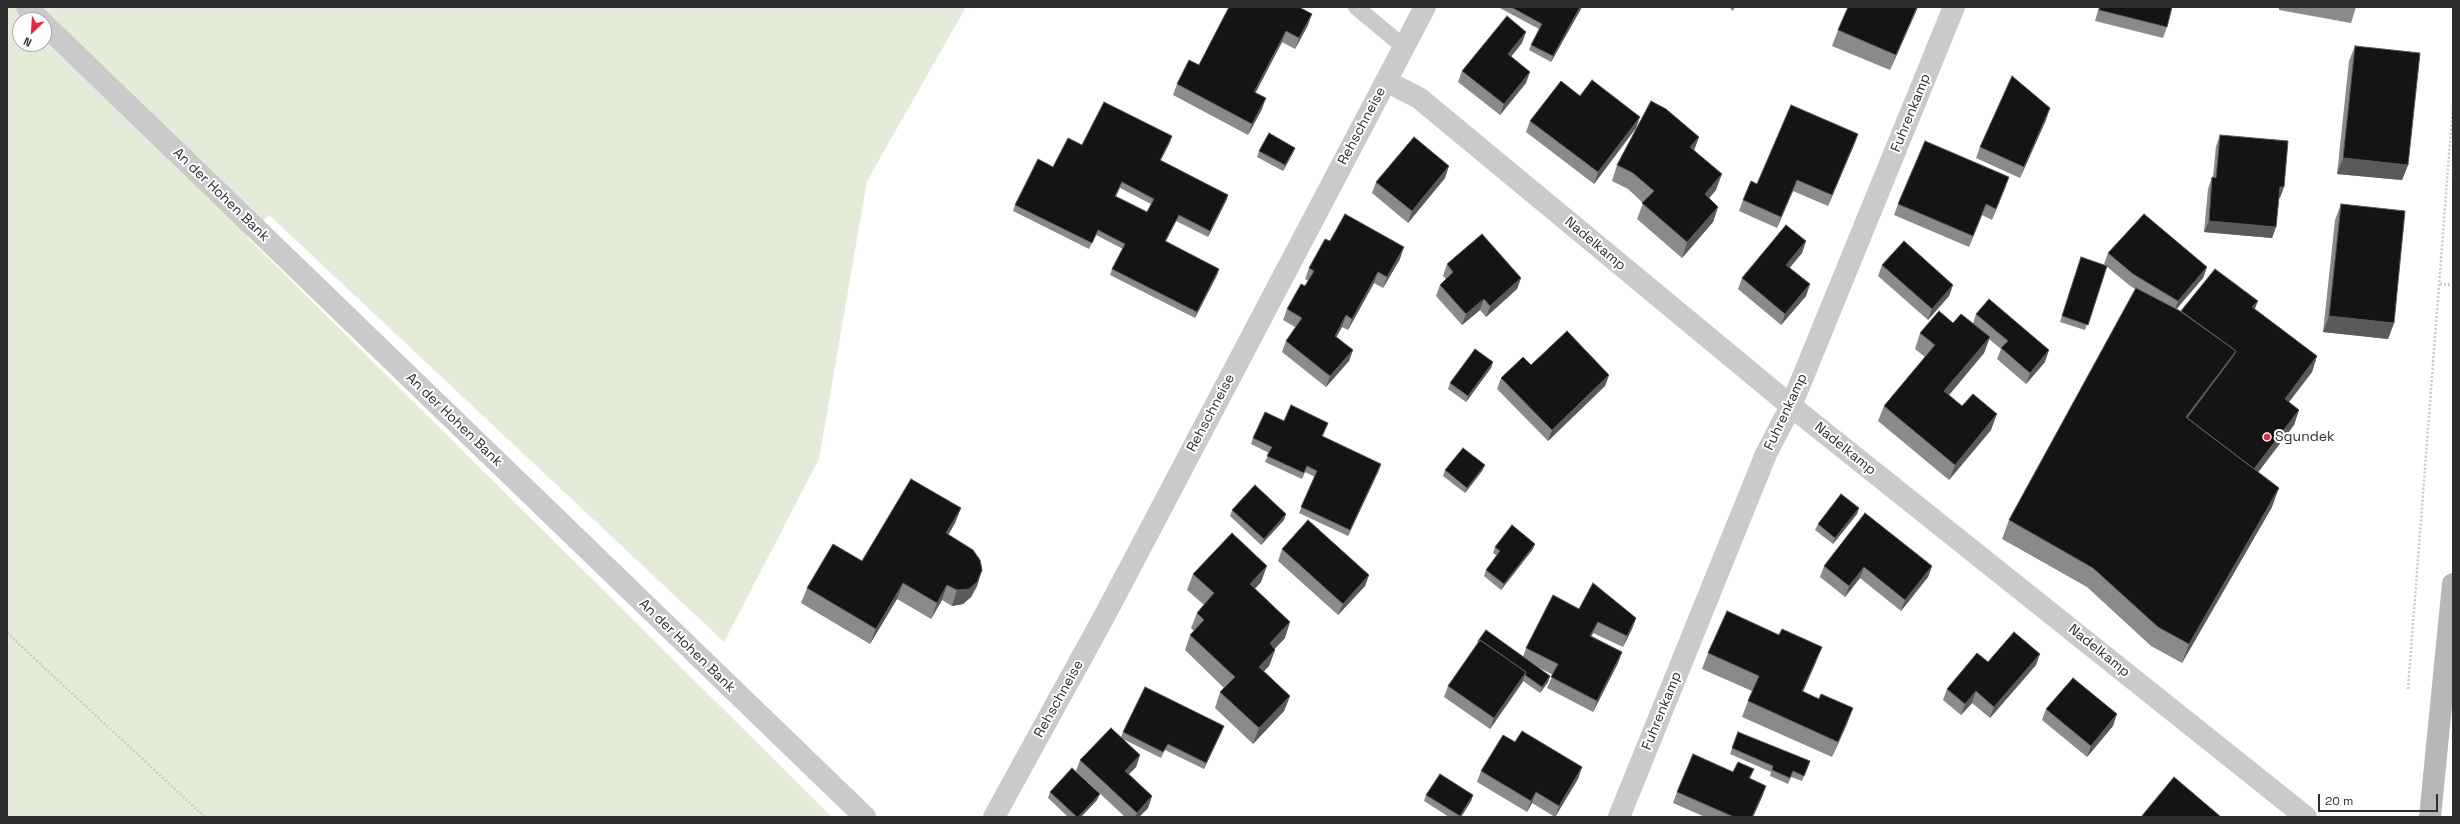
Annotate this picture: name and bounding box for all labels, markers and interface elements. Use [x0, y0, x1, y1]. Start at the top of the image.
north arrow [12, 12, 52, 52]
text: N [21, 34, 34, 50]
street label: Fuhrenkamp [1888, 71, 1934, 155]
street label: Rehschneise [1334, 84, 1390, 168]
street label: An der Hohen Bank [169, 145, 273, 245]
street label: Nadelkamp [1561, 214, 1629, 274]
street label: An der Hohen Bank [402, 370, 506, 470]
street label: Rehschneise [1183, 371, 1239, 455]
street label: Fuhrenkamp [1761, 371, 1811, 453]
street label: Nadelkamp [1811, 419, 1879, 479]
place label: Sgundek [2275, 429, 2335, 445]
marker: Sgundek [2262, 432, 2272, 442]
street label: An der Hohen Bank [635, 596, 739, 696]
street label: Nadelkamp [2065, 621, 2133, 681]
street label: Rehschneise [1031, 657, 1087, 741]
street label: Fuhrenkamp [1639, 669, 1685, 753]
scale bar [2320, 786, 2440, 812]
text: 20 m [2325, 793, 2353, 809]

